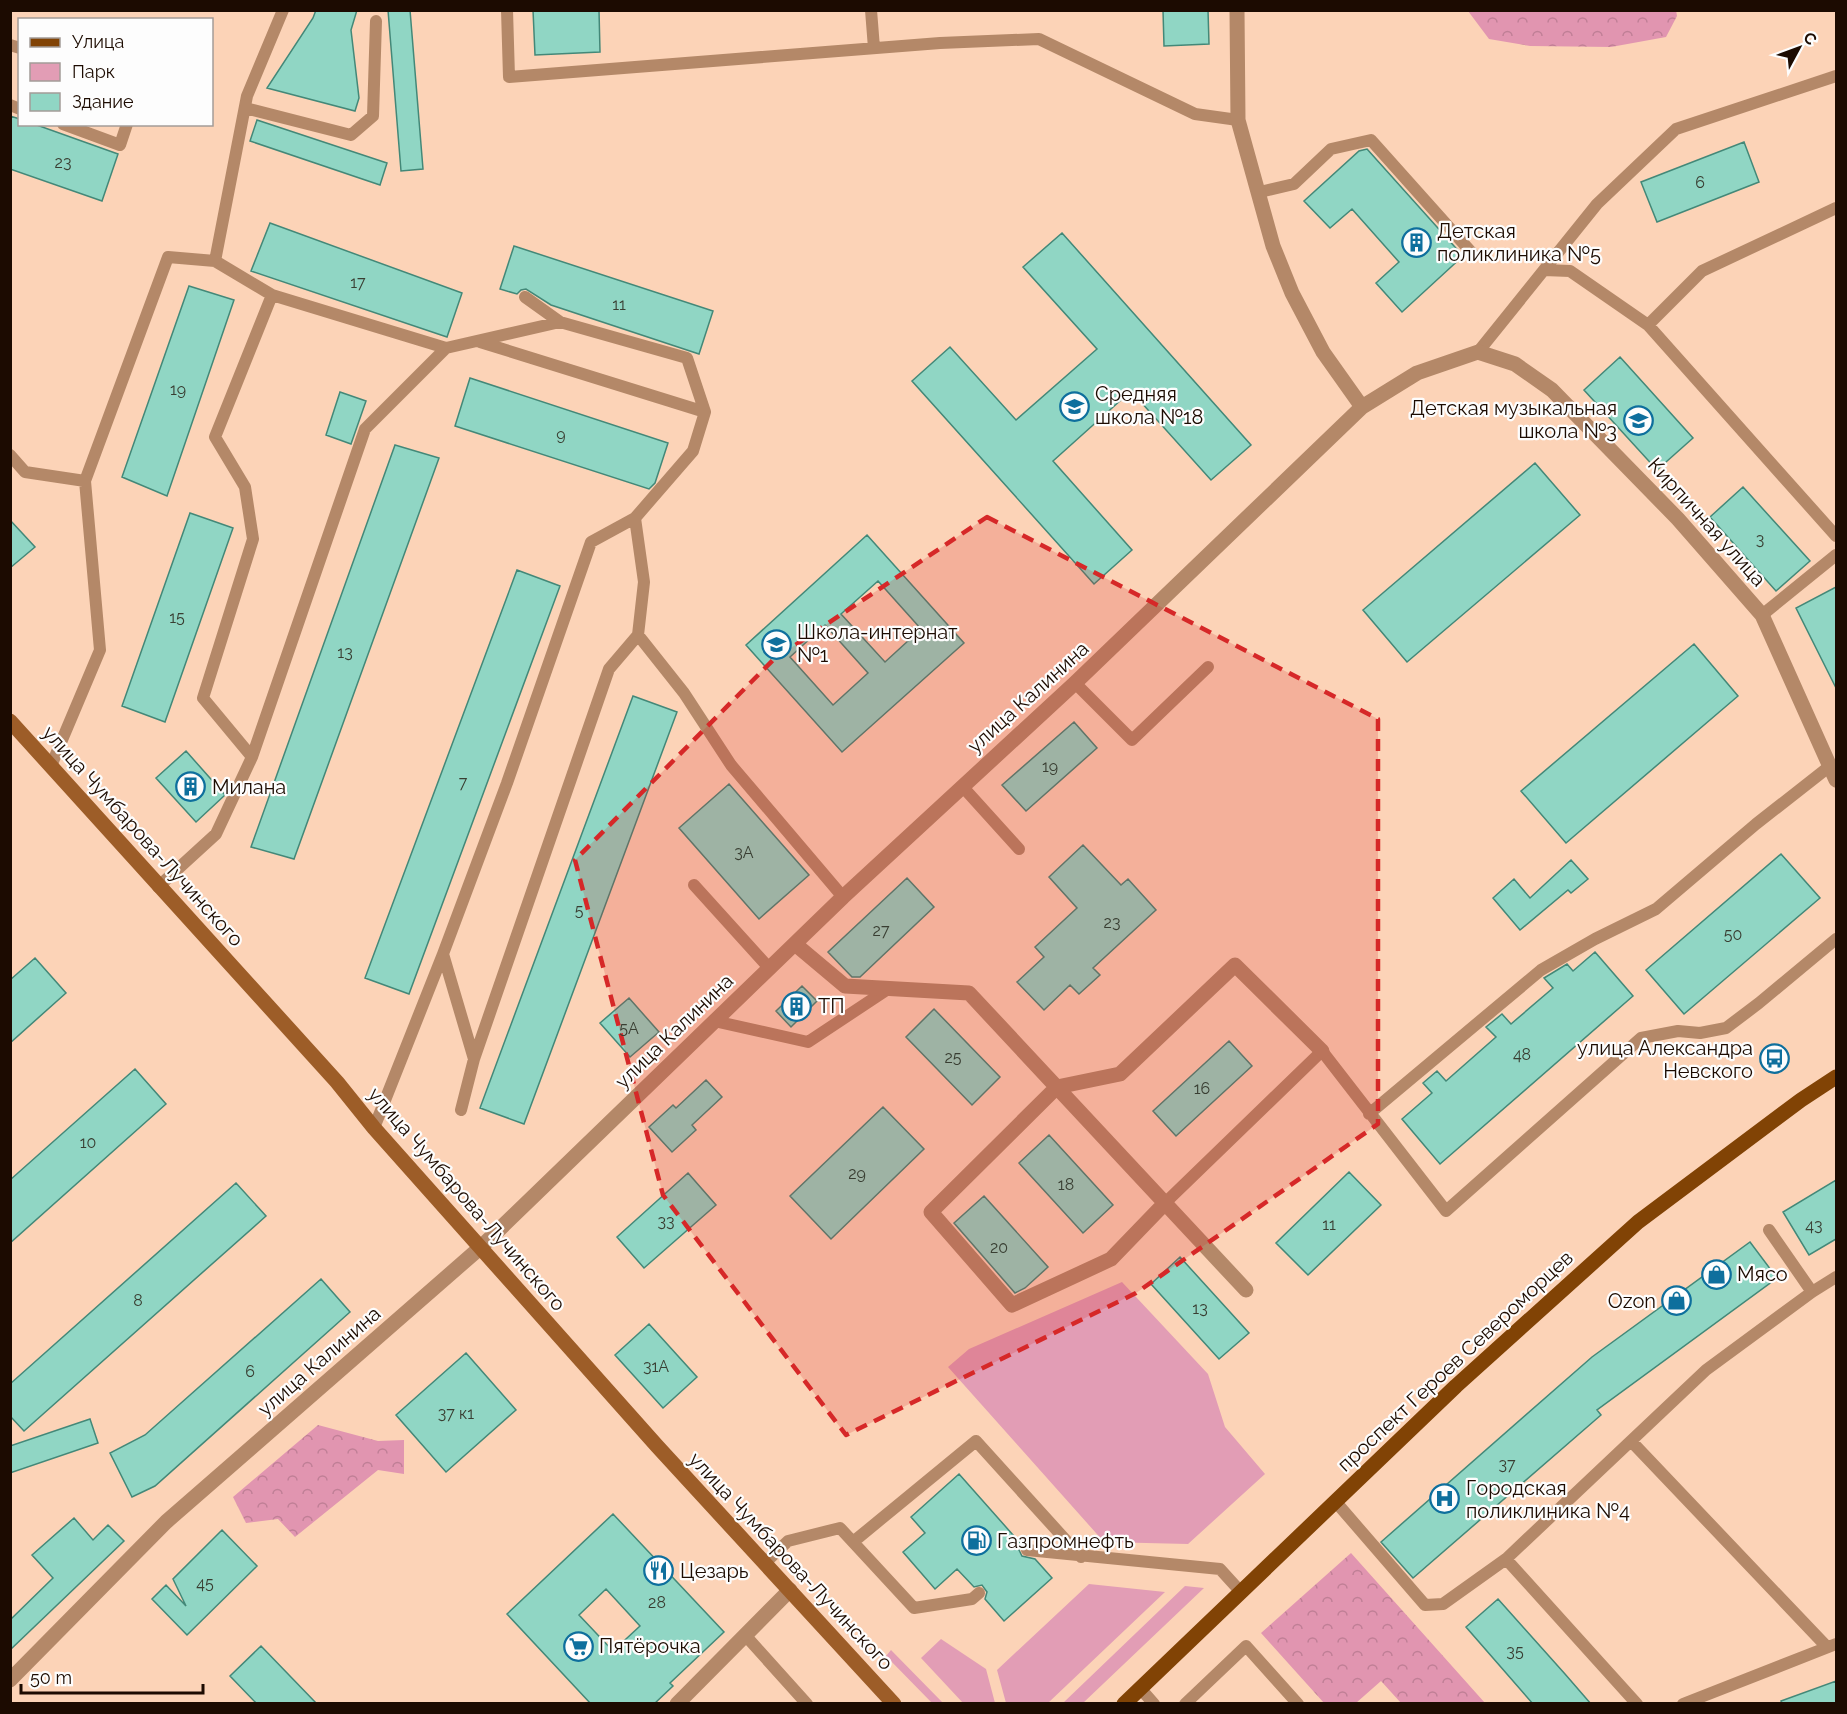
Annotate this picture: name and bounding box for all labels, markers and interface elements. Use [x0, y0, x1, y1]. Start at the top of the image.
legend [18, 18, 213, 126]
north arrow [1769, 18, 1829, 78]
text: С [1799, 28, 1821, 49]
text: Улица [72, 31, 124, 52]
text: Парк [72, 61, 115, 82]
text: Здание [72, 91, 134, 112]
house number: 23 [55, 153, 71, 172]
house number: 6 [1695, 173, 1705, 192]
place label: Детская поликлиника №5 [1437, 219, 1601, 266]
building icon: Детская поликлиника №5 [1400, 226, 1432, 258]
house number: 17 [350, 273, 366, 292]
house number: 11 [612, 295, 626, 314]
house number: 19 [170, 380, 186, 399]
place label: Средняя школа №18 [1095, 382, 1203, 429]
school or university icon: Средняя школа №18 [1058, 390, 1090, 422]
place label: Детская музыкальная школа №3 [1410, 396, 1617, 443]
school or university icon: Детская музыкальная школа №3 [1622, 404, 1654, 436]
house number: 9 [556, 425, 566, 444]
street label: Кирпичная улица [1643, 453, 1771, 591]
house number: 3 [1756, 530, 1764, 549]
house number: 15 [169, 608, 185, 627]
place label: Школа-интернат №1 [797, 620, 958, 667]
school or university icon: Школа-интернат №1 [760, 628, 792, 660]
street label: улица Калинина [963, 636, 1093, 758]
house number: 13 [337, 643, 353, 662]
street label: улица Чумбарова-Лучинского [37, 721, 249, 951]
house number: 19 [1042, 757, 1058, 776]
building icon: Милана [175, 771, 207, 803]
house number: 7 [459, 773, 468, 792]
place label: Милана [212, 775, 286, 799]
house number: 3А [734, 843, 754, 862]
house number: 5 [575, 901, 584, 920]
house number: 23 [1104, 913, 1120, 932]
house number: 27 [873, 921, 890, 940]
house number: 50 [1724, 925, 1742, 944]
street label: улица Калинина [610, 969, 738, 1093]
building icon: ТП [781, 990, 813, 1022]
place label: ТП [818, 994, 844, 1018]
house number: 5А [619, 1019, 639, 1038]
place label: улица Александра Невского [1577, 1036, 1753, 1083]
bus stop icon: улица Александра Невского [1758, 1043, 1790, 1075]
house number: 48 [1513, 1045, 1531, 1064]
house number: 25 [944, 1048, 962, 1067]
house number: 16 [1194, 1079, 1210, 1098]
street label: улица Чумбарова-Лучинского [363, 1082, 571, 1316]
house number: 10 [80, 1133, 96, 1152]
house number: 29 [848, 1164, 866, 1183]
house number: 18 [1058, 1175, 1074, 1194]
house number: 33 [657, 1212, 675, 1231]
house number: 11 [1322, 1215, 1336, 1234]
house number: 43 [1805, 1216, 1823, 1235]
house number: 20 [990, 1238, 1008, 1257]
street label: проспект Героев Североморцев [1332, 1245, 1578, 1477]
shop icon: Мясо [1700, 1258, 1732, 1290]
place label: Мясо [1737, 1262, 1788, 1286]
shop icon: Ozon [1661, 1285, 1693, 1317]
place label: Ozon [1608, 1289, 1656, 1313]
house number: 8 [133, 1291, 143, 1310]
house number: 13 [1192, 1299, 1208, 1318]
street label: улица Калинина [253, 1301, 385, 1421]
house number: 31А [643, 1357, 669, 1376]
house number: 6 [245, 1362, 255, 1381]
house number: 37 к1 [438, 1404, 474, 1423]
street label: улица Чумбарова-Лучинского [684, 1447, 898, 1675]
house number: 37 [1498, 1455, 1516, 1474]
place label: Городская поликлиника №4 [1466, 1476, 1630, 1523]
hospital icon: Городская поликлиника №4 [1429, 1483, 1461, 1515]
fuel station icon: Газпромнефть [960, 1525, 992, 1557]
place label: Газпромнефть [997, 1529, 1134, 1553]
restaurant icon: Цезарь [643, 1555, 675, 1587]
place label: Цезарь [680, 1559, 749, 1583]
house number: 45 [196, 1574, 214, 1593]
house number: 28 [648, 1593, 666, 1612]
supermarket icon: Пятёрочка [562, 1630, 594, 1662]
place label: Пятёрочка [599, 1634, 701, 1658]
house number: 35 [1506, 1642, 1524, 1661]
scale bar [21, 1657, 202, 1695]
text: 50 m [30, 1667, 72, 1688]

